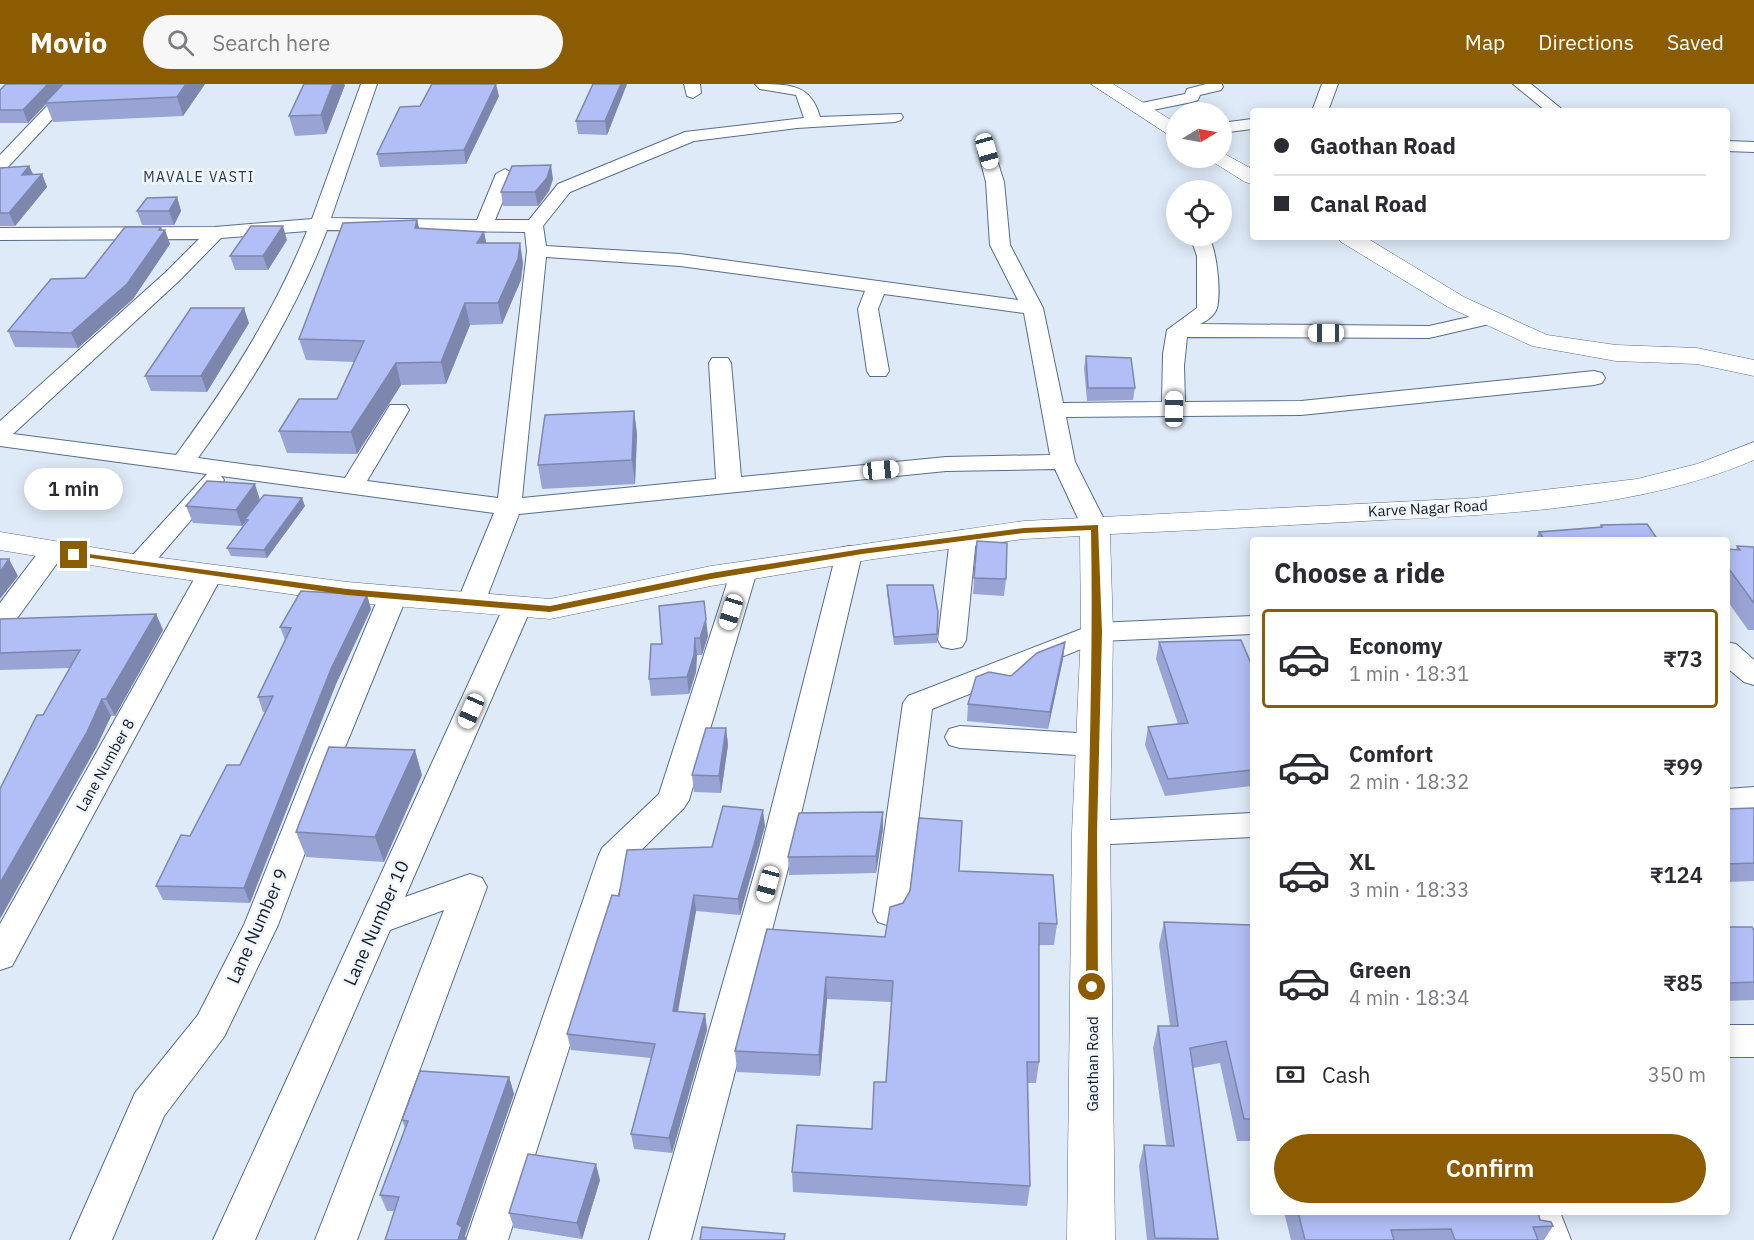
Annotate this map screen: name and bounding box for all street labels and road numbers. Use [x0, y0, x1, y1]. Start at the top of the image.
street label: Karve Nagar Road [1368, 495, 1488, 521]
street label: Lane Number 8 [72, 715, 138, 815]
street label: Lane Number 10 [338, 857, 414, 989]
street label: Lane Number 9 [221, 865, 293, 987]
street label: Gaothan Road [1083, 1016, 1102, 1112]

